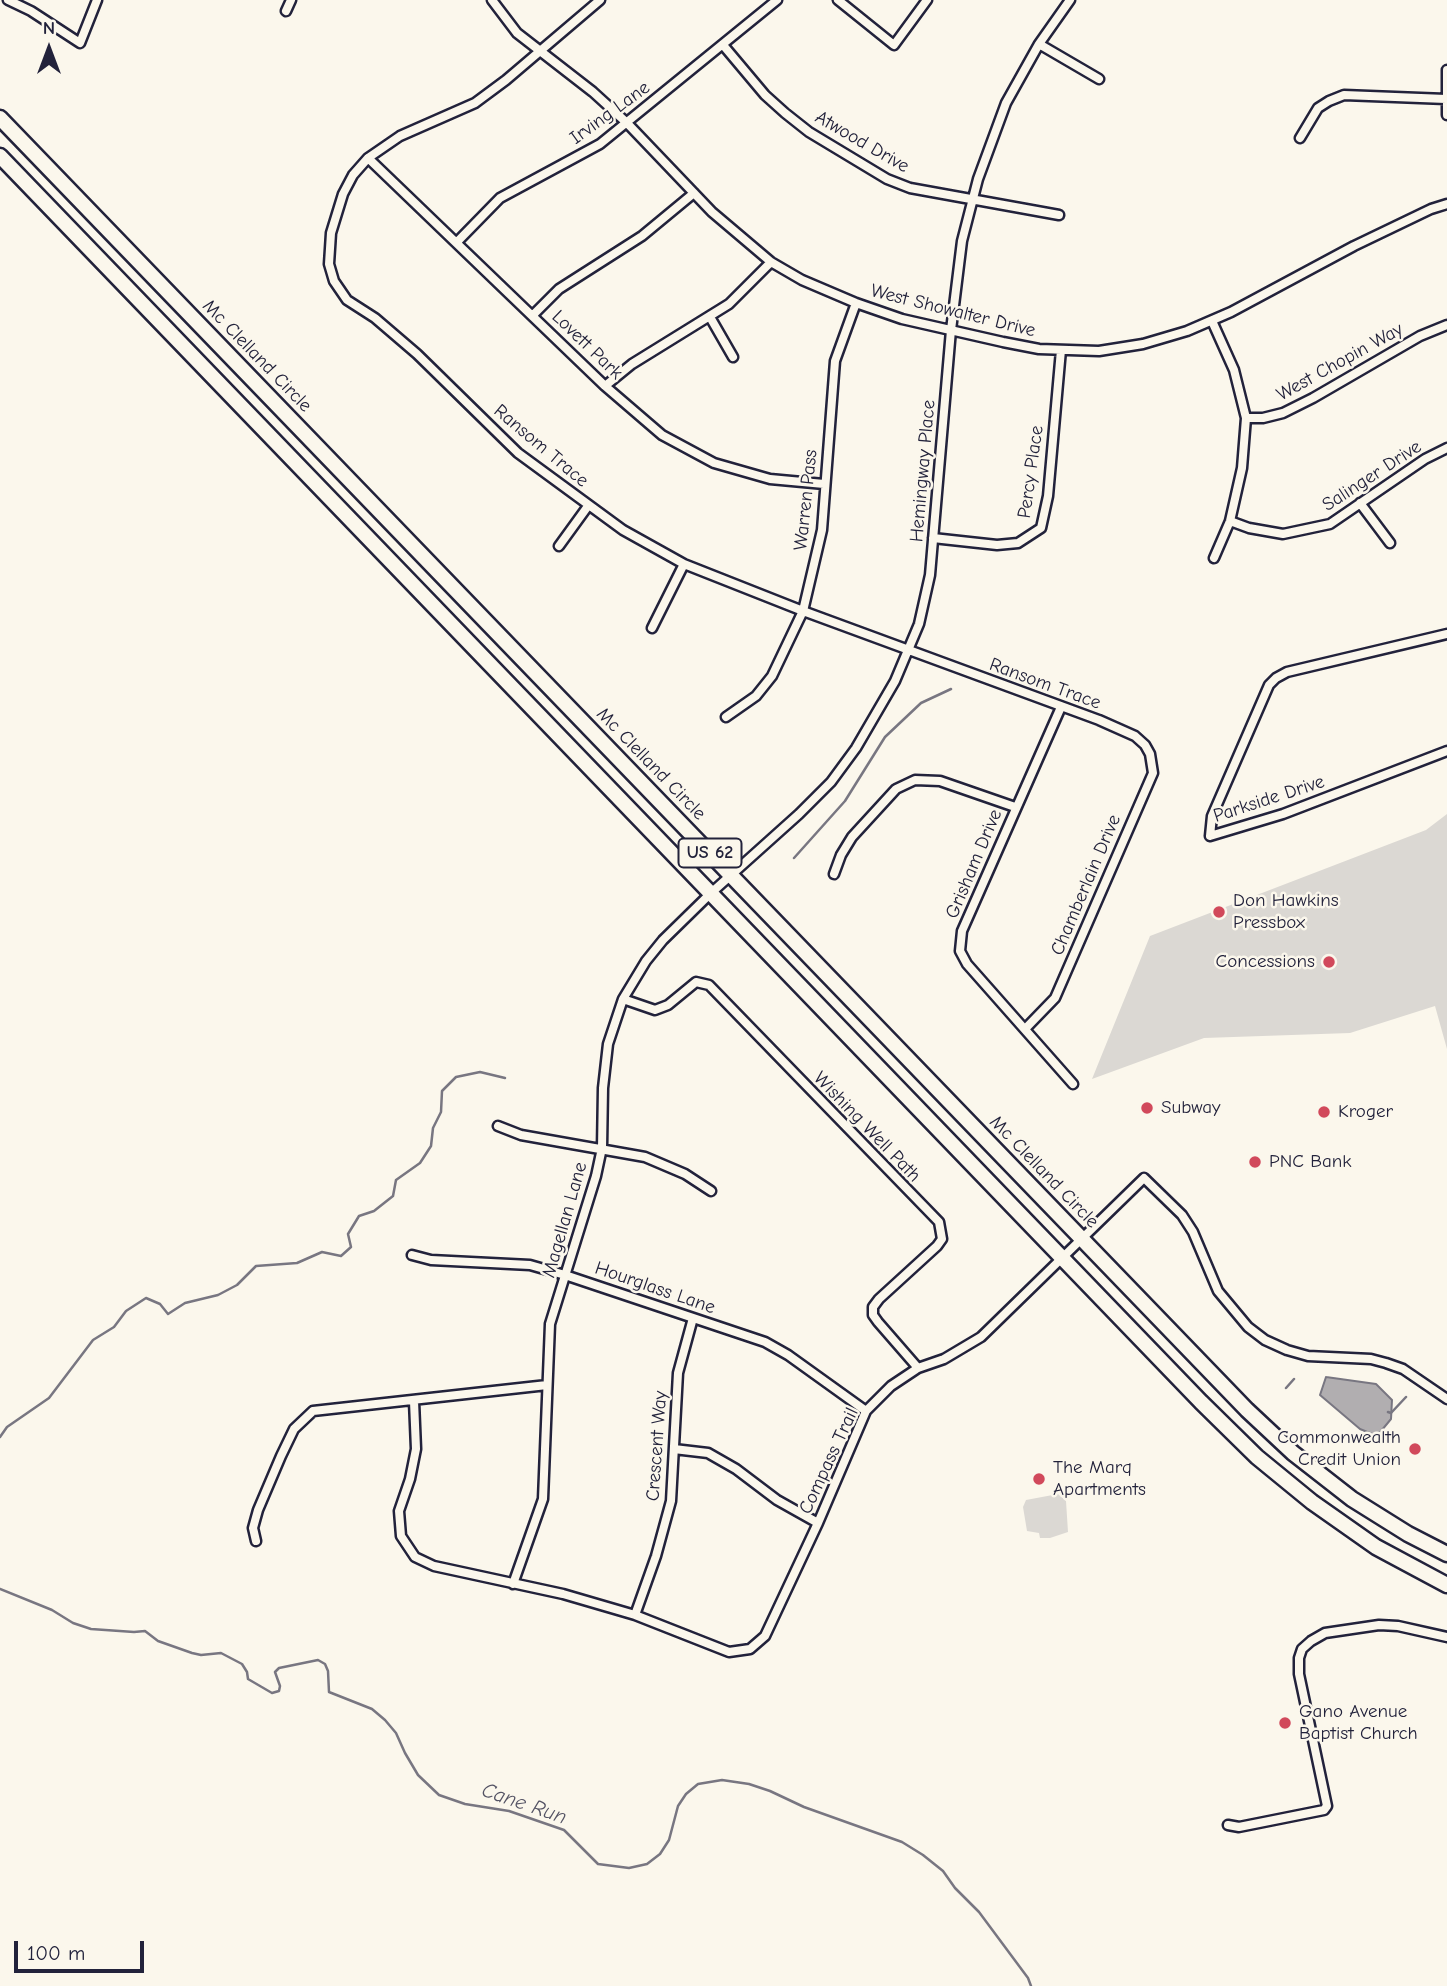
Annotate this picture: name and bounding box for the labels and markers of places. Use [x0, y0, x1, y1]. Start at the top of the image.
place label: Don Hawkins Pressbox [1233, 890, 1339, 934]
marker: Don Hawkins Pressbox [1211, 904, 1227, 920]
place label: Concessions [1216, 951, 1315, 973]
marker: Concessions [1321, 954, 1337, 970]
place label: Subway [1161, 1097, 1221, 1119]
marker: Subway [1139, 1100, 1155, 1116]
place label: Kroger [1338, 1101, 1393, 1123]
marker: Kroger [1316, 1104, 1332, 1120]
place label: PNC Bank [1269, 1151, 1351, 1173]
marker: PNC Bank [1247, 1154, 1263, 1170]
place label: Commonwealth Credit Union [1277, 1427, 1401, 1471]
marker: Commonwealth Credit Union [1407, 1441, 1423, 1457]
place label: The Marq Apartments [1053, 1457, 1146, 1501]
marker: The Marq Apartments [1031, 1471, 1047, 1487]
place label: Gano Avenue Baptist Church [1299, 1701, 1418, 1745]
marker: Gano Avenue Baptist Church [1277, 1715, 1293, 1731]

